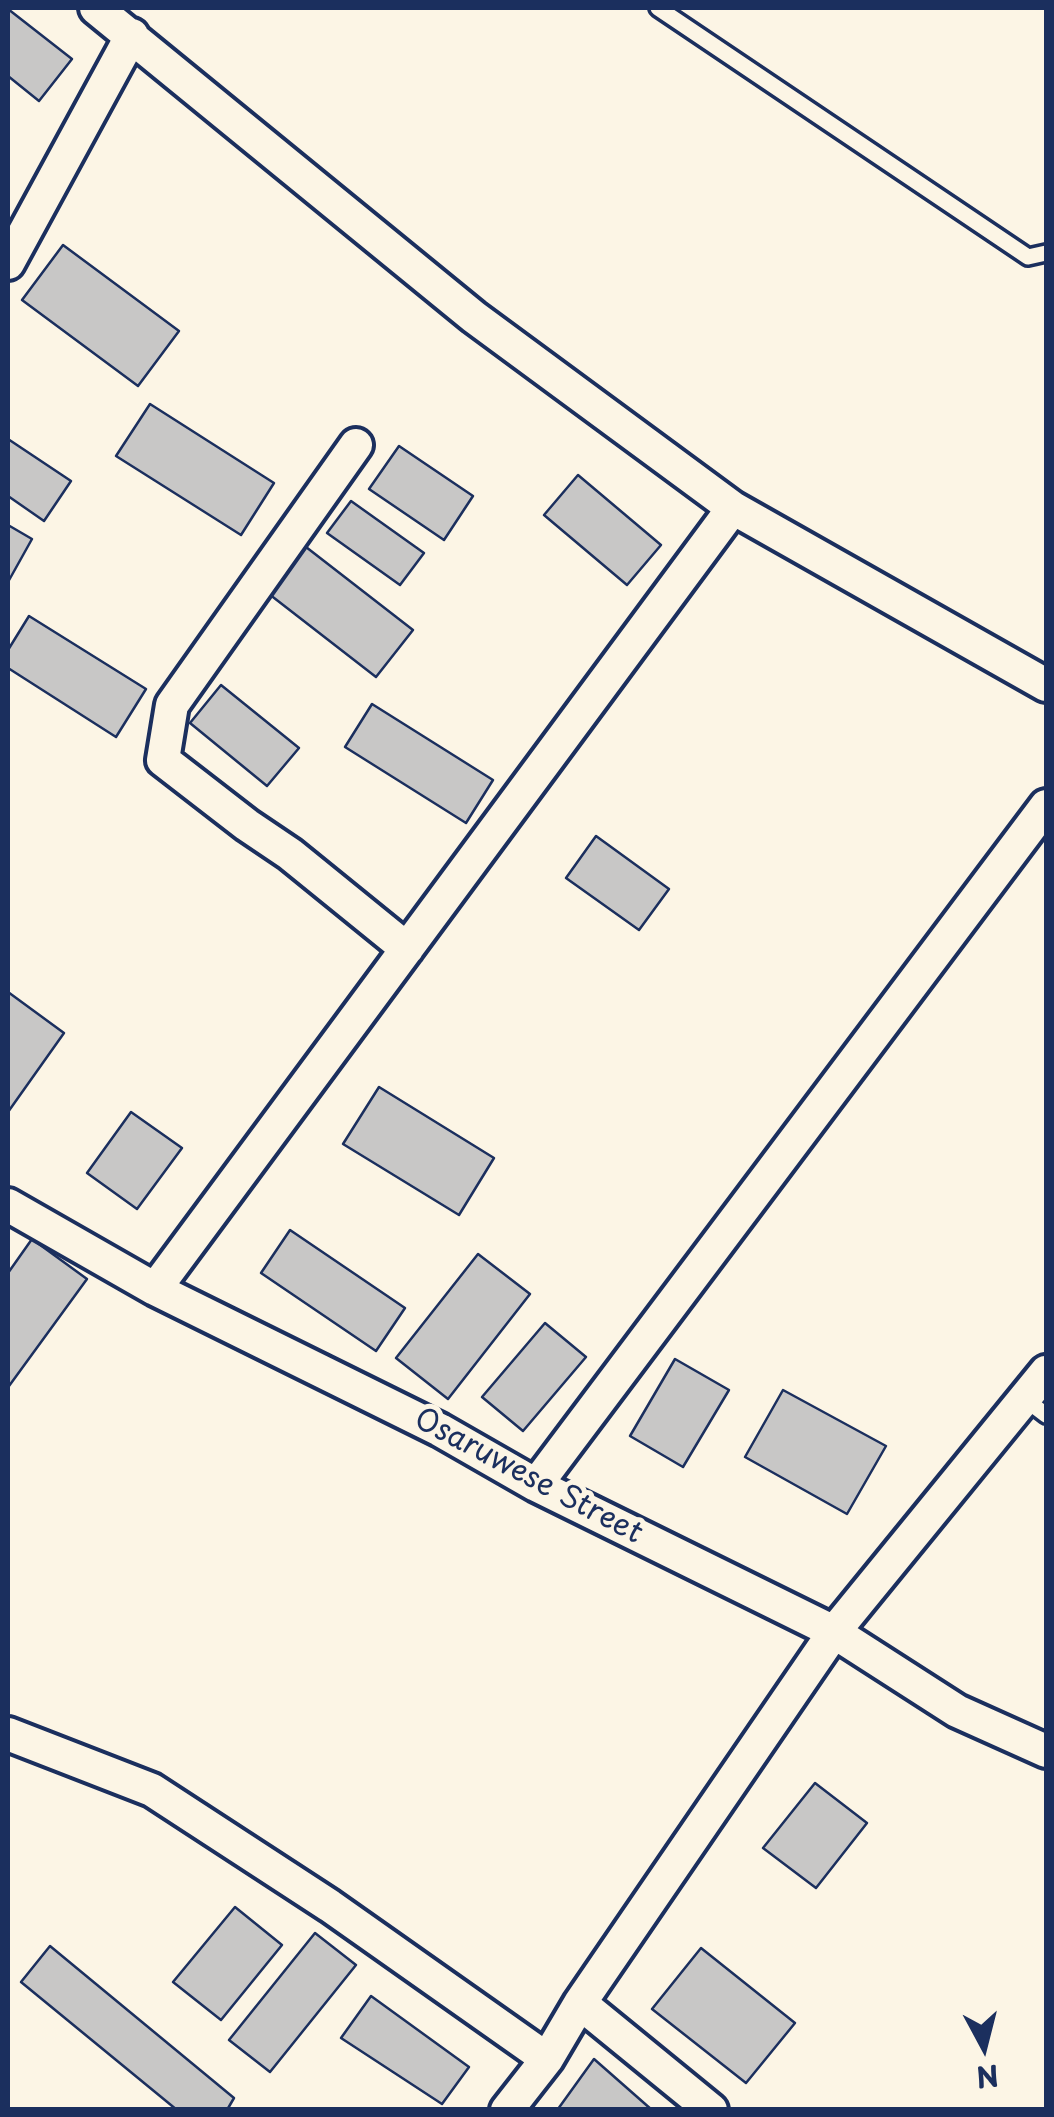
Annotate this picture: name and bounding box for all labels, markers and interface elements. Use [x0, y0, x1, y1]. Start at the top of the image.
street label: Osaruwese Street [408, 1402, 648, 1552]
north arrow [934, 1997, 1034, 2097]
text: N [974, 2055, 1001, 2100]

